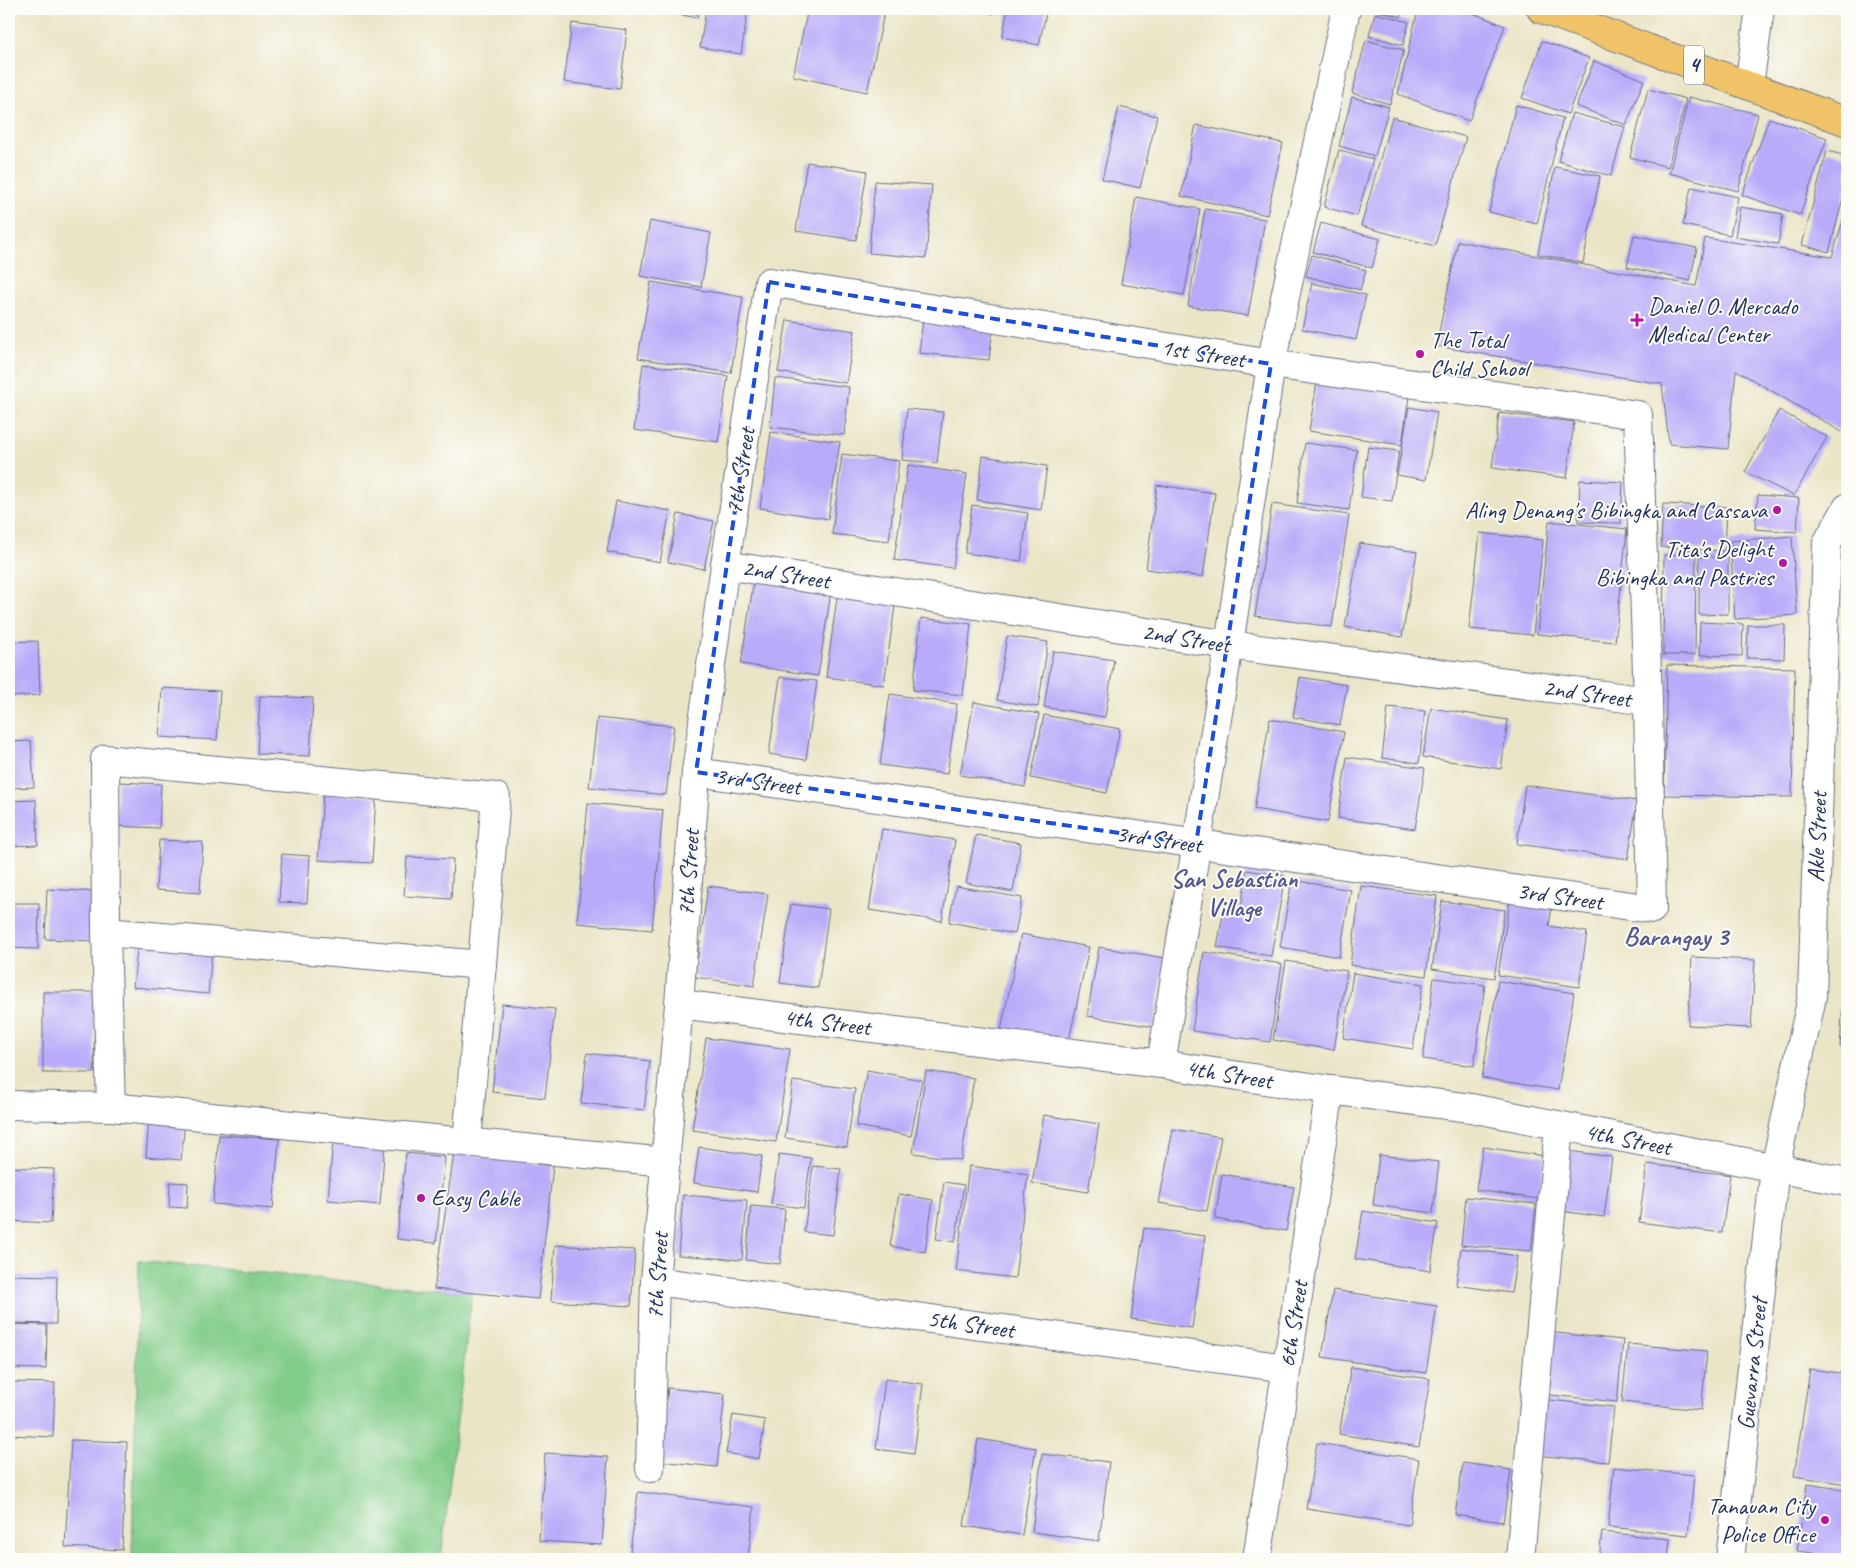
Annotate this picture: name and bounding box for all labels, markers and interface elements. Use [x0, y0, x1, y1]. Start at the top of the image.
road number: 4 [1684, 46, 1704, 84]
place label: Daniel O. Mercado Medical Center [1648, 291, 1799, 349]
marker: Daniel O. Mercado Medical Center [1630, 313, 1644, 327]
place label: The Total Child School [1430, 325, 1532, 383]
street label: 1st Street [1159, 332, 1249, 375]
marker: The Total Child School [1414, 348, 1426, 360]
street label: 7th Street [718, 424, 762, 516]
place label: Aling Denang's Bibingka and Cassava [1465, 495, 1769, 525]
marker: Aling Denang's Bibingka and Cassava [1771, 504, 1783, 516]
place label: Tita's Delight Bibingka and Pastries [1596, 534, 1776, 592]
street label: 2nd Street [740, 552, 834, 596]
marker: Tita's Delight Bibingka and Pastries [1777, 557, 1789, 569]
street label: 2nd Street [1140, 616, 1234, 660]
street label: 2nd Street [1541, 672, 1635, 714]
street label: 3rd Street [713, 760, 805, 802]
street label: Akle Street [1800, 789, 1834, 883]
street label: 3rd Street [1114, 818, 1206, 860]
street label: 7th Street [670, 826, 706, 918]
district label: San Sebastian Village [1171, 863, 1298, 924]
street label: 3rd Street [1515, 875, 1607, 917]
district label: Barangay 3 [1624, 920, 1730, 953]
street label: 4th Street [782, 1002, 874, 1042]
street label: 4th Street [1184, 1052, 1276, 1096]
street label: 4th Street [1582, 1116, 1676, 1162]
place label: Easy Cable [431, 1183, 522, 1213]
marker: Easy Cable [415, 1192, 427, 1204]
street label: 7th Street [639, 1229, 675, 1321]
street label: 6th Street [1271, 1277, 1315, 1369]
street label: Guevarra Street [1730, 1294, 1774, 1431]
street label: 5th Street [926, 1303, 1018, 1345]
place label: Tanauan City Police Office [1707, 1491, 1817, 1549]
marker: Tanauan City Police Office [1819, 1514, 1831, 1526]

